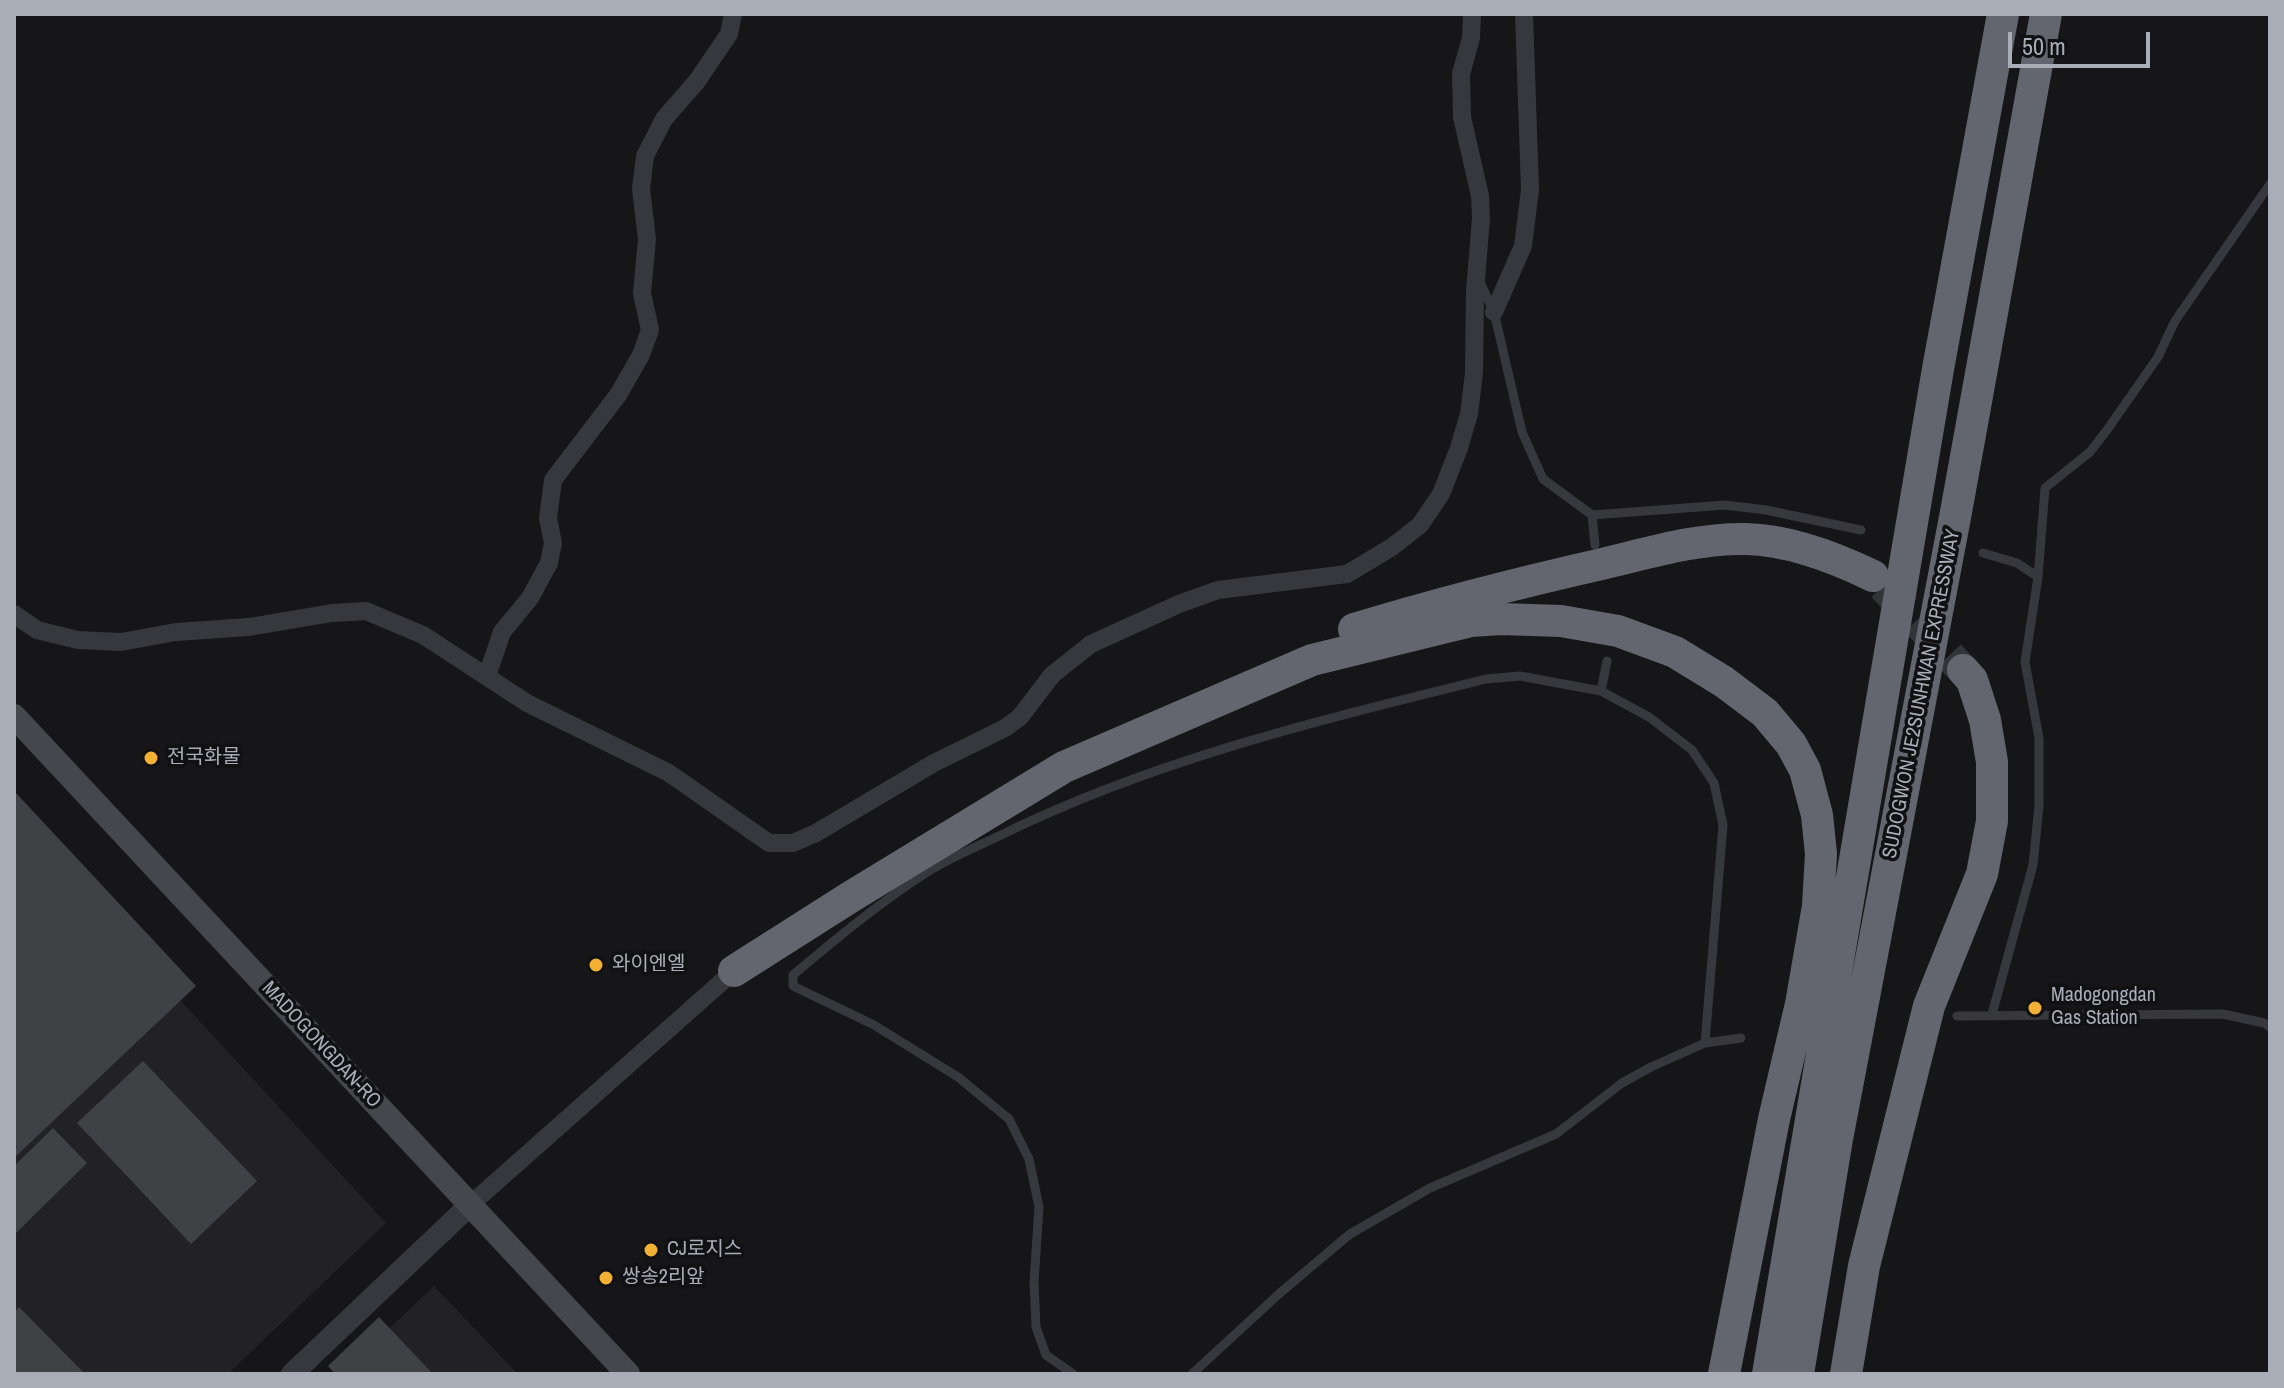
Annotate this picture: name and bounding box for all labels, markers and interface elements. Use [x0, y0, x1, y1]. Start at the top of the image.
scale bar [2012, 16, 2154, 66]
text: 50 m [2022, 30, 2066, 62]
street label: SUDOGWON JE2SUNHWAN EXPRESSWAY [1878, 527, 1966, 861]
place label: 전국화물 [167, 746, 241, 770]
marker: 전국화물 [142, 749, 160, 767]
place label: 와이엔엘 [612, 953, 686, 977]
marker: 와이엔엘 [587, 956, 605, 974]
street label: MADOGONGDAN-RO [256, 977, 386, 1113]
place label: Madogongdan Gas Station [2051, 984, 2156, 1031]
marker: Madogongdan Gas Station [2026, 999, 2044, 1017]
place label: CJ로지스 [667, 1238, 742, 1262]
marker: CJ로지스 [642, 1241, 660, 1259]
place label: 쌍송2리앞 [622, 1266, 705, 1290]
marker: 쌍송2리앞 [597, 1269, 615, 1287]

